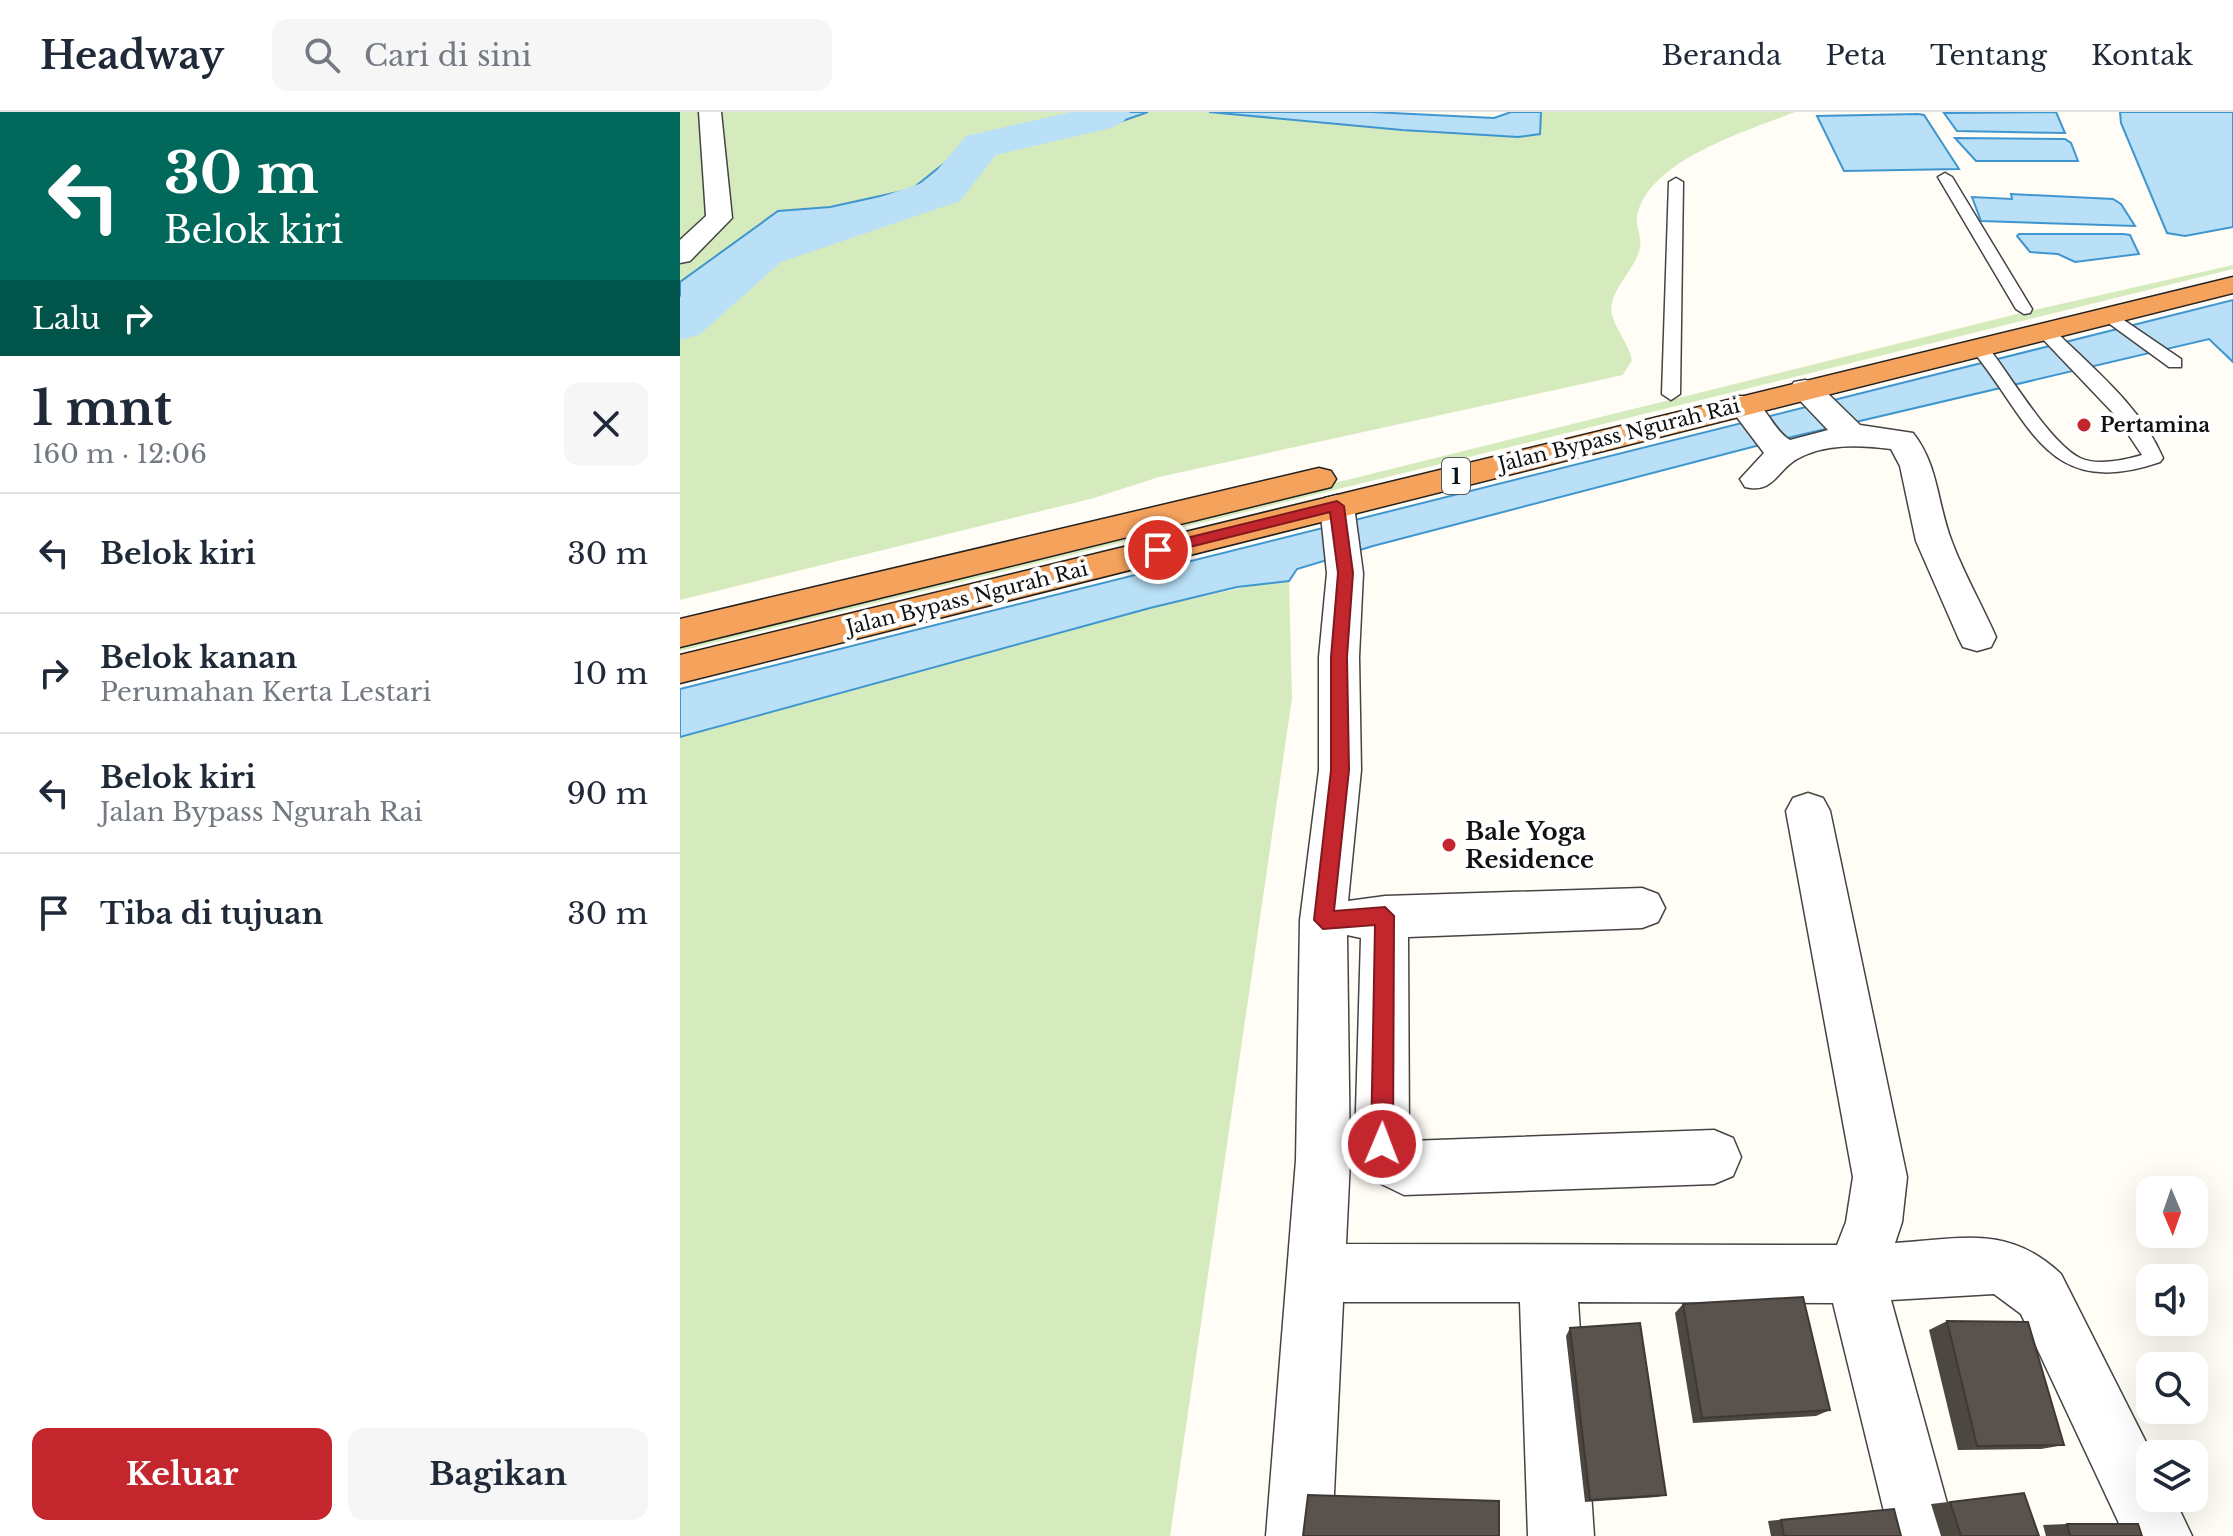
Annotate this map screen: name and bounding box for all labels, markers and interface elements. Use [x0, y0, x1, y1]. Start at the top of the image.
search box [272, 19, 832, 91]
text: Headway [40, 32, 224, 79]
icon: search [300, 33, 344, 77]
text: Cari di sini [364, 37, 532, 74]
text: Beranda [1661, 38, 1782, 73]
text: Peta [1826, 38, 1886, 73]
text: Tentang [1930, 38, 2047, 73]
text: Kontak [2091, 38, 2193, 73]
text: 30 m [164, 139, 319, 208]
icon: left [32, 144, 136, 248]
text: Belok kiri [164, 208, 343, 253]
icon: right [116, 296, 160, 340]
text: Lalu [32, 300, 100, 337]
text: 1 mnt [32, 378, 172, 438]
button: close [564, 382, 648, 466]
street label: Jalan Bypass Ngurah Rai [1493, 393, 1743, 477]
place label: Pertamina [2100, 413, 2210, 437]
marker: Pertamina [2075, 416, 2093, 434]
text: 160 m · 12:06 [32, 438, 207, 470]
road number: 1 [1442, 458, 1470, 494]
pin [1124, 516, 1192, 584]
icon: arrive [1136, 528, 1180, 572]
icon: left [32, 531, 76, 575]
text: Belok kiri [100, 535, 256, 572]
text: 30 m [567, 535, 648, 572]
street label: Jalan Bypass Ngurah Rai [841, 556, 1091, 640]
text: Belok kanan [100, 639, 297, 676]
icon: right [32, 651, 76, 695]
text: 10 m [572, 655, 648, 692]
text: Perumahan Kerta Lestari [100, 676, 431, 708]
text: Belok kiri [100, 759, 256, 796]
icon: left [32, 771, 76, 815]
text: 90 m [566, 775, 648, 812]
text: Jalan Bypass Ngurah Rai [100, 796, 423, 828]
place label: Bale Yoga Residence [1465, 817, 1594, 874]
marker: Bale Yoga Residence [1440, 836, 1458, 854]
icon: arrive [32, 891, 76, 935]
text: Tiba di tujuan [100, 895, 323, 932]
text: 30 m [567, 895, 648, 932]
position arrow [1340, 1102, 1424, 1186]
north arrow [2136, 1176, 2208, 1248]
map controls [2136, 1176, 2208, 1512]
button: sound [2136, 1264, 2208, 1336]
button: search [2136, 1352, 2208, 1424]
button: Keluar [32, 1428, 332, 1520]
button: Bagikan [348, 1428, 648, 1520]
button: layers [2136, 1440, 2208, 1512]

